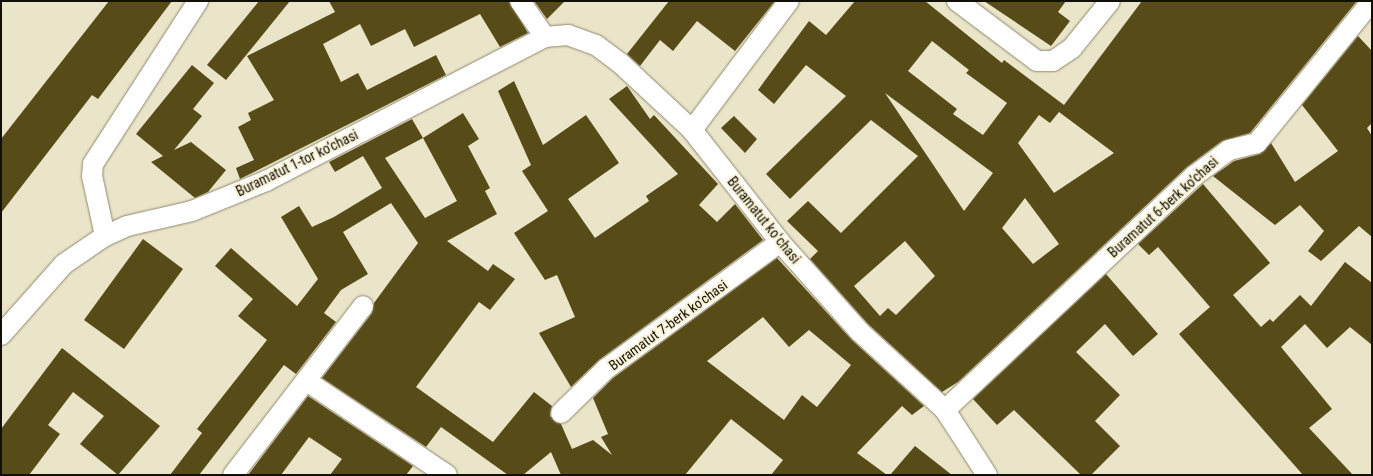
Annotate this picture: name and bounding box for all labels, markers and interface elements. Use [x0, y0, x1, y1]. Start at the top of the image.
street label: Buramatut 1-tor koʼchasi [233, 126, 361, 200]
street label: Buramatut 6-berk koʼchasi [1104, 153, 1222, 261]
street label: Buramatut koʻchasi [724, 173, 804, 267]
street label: Buramatut 7-berk koʼchasi [605, 276, 731, 374]

